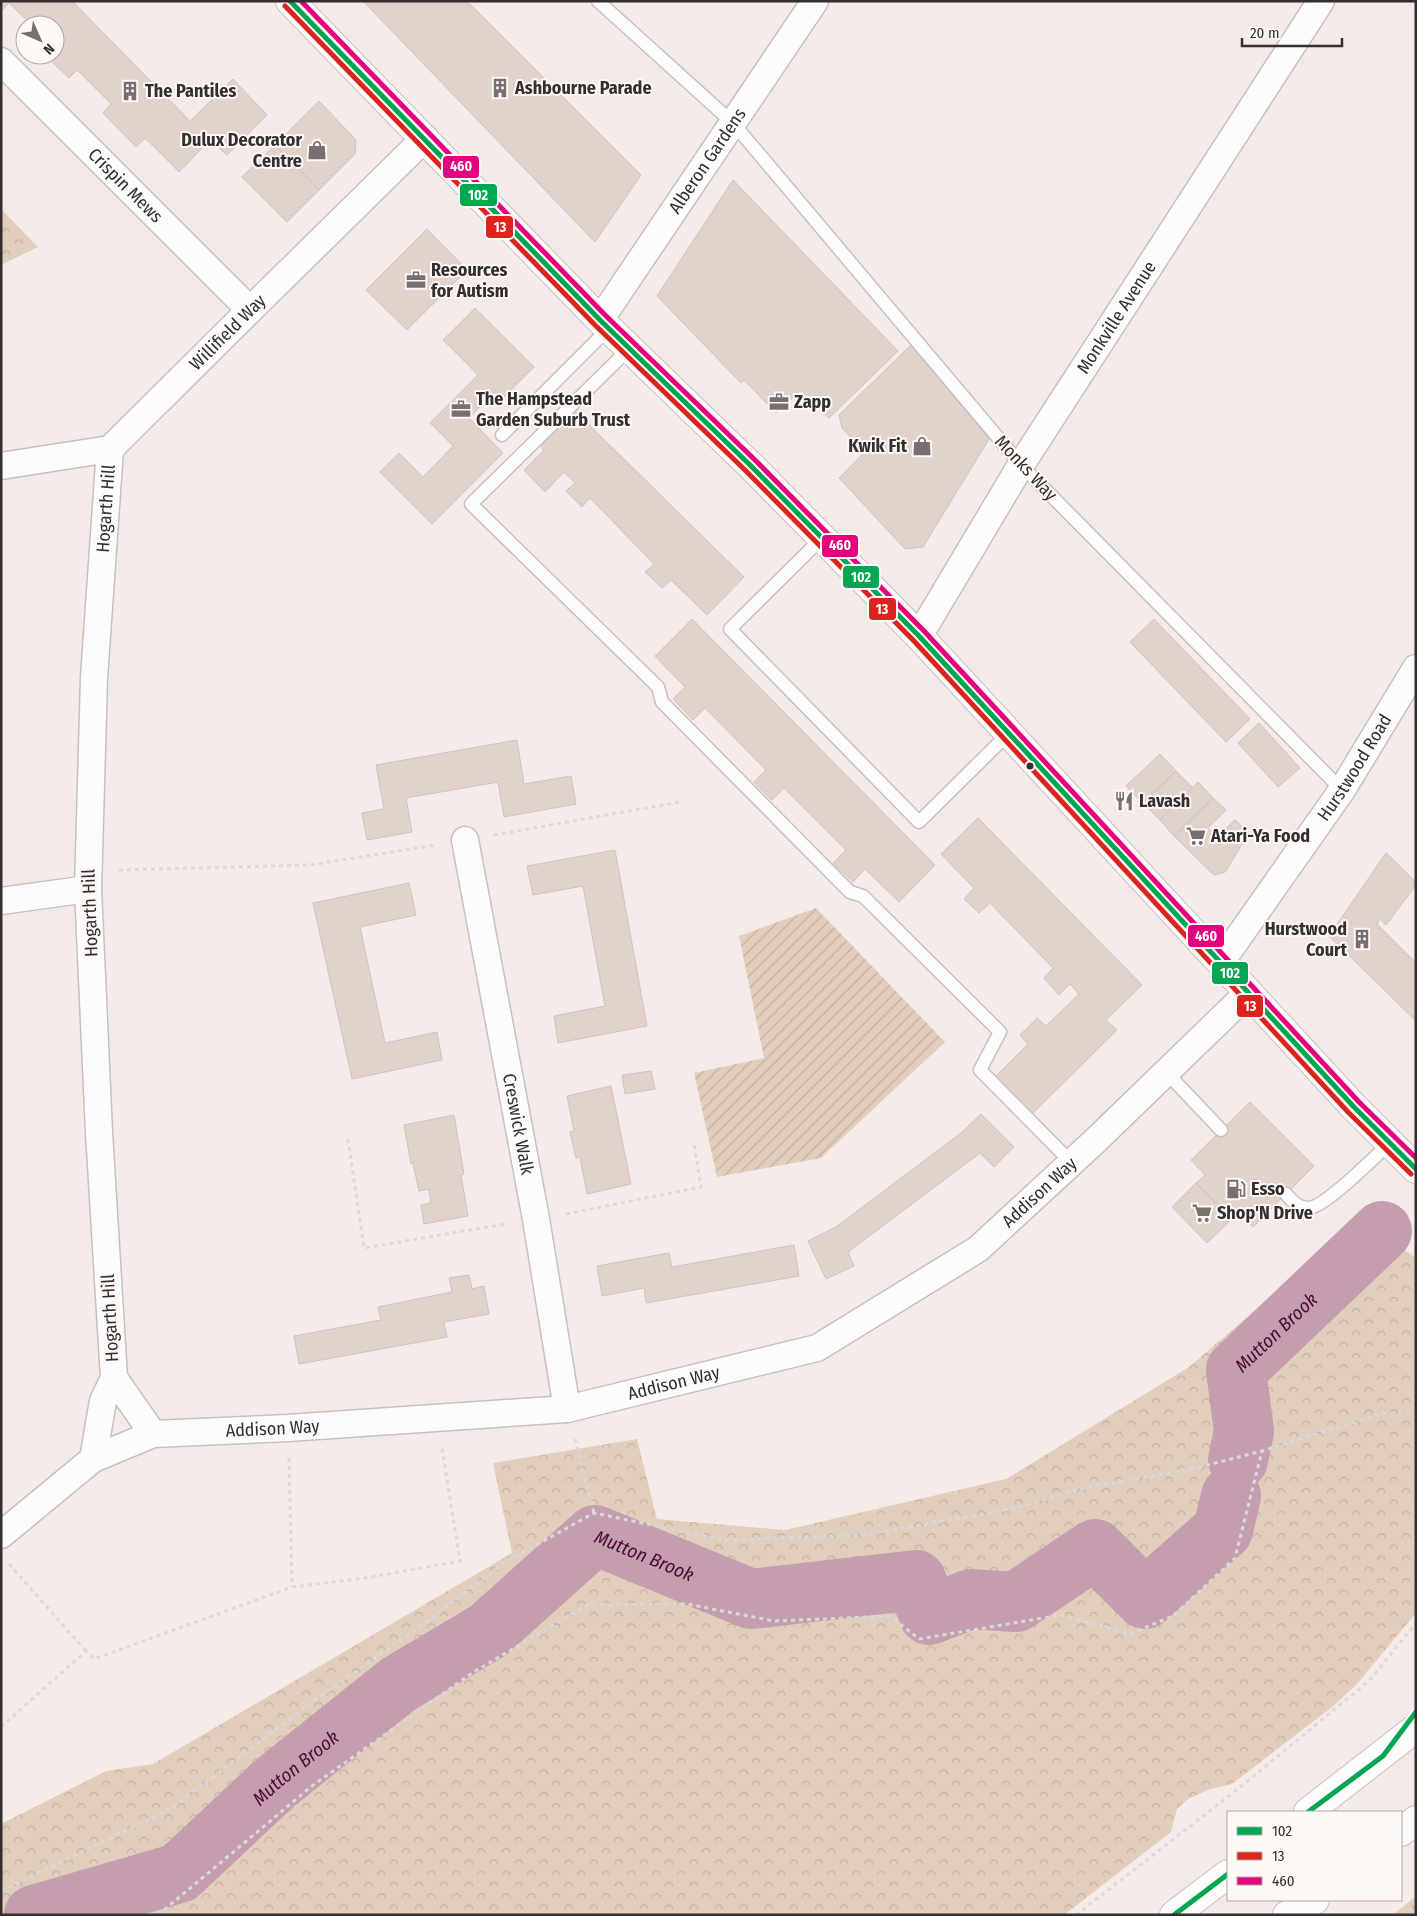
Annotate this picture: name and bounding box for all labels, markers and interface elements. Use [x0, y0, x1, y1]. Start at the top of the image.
north arrow [15, 15, 65, 65]
scale bar [1242, 15, 1342, 47]
text: 20 m [1250, 24, 1280, 42]
text: N [40, 40, 58, 58]
building icon: Ashbourne Parade [489, 77, 511, 99]
place label: Ashbourne Parade [514, 77, 652, 99]
building icon: The Pantiles [119, 80, 141, 102]
place label: The Pantiles [145, 80, 236, 102]
street label: Alberon Gardens [664, 104, 751, 218]
place label: Dulux Decorator Centre [181, 129, 302, 172]
shop icon: Dulux Decorator Centre [306, 139, 328, 161]
street label: Crispin Mews [84, 144, 168, 228]
line badge: 460 [442, 155, 480, 179]
text: 460 [450, 158, 472, 175]
line badge: 102 [459, 183, 498, 207]
text: 102 [468, 187, 488, 204]
line badge: 13 [485, 215, 514, 239]
text: 13 [494, 219, 507, 236]
street label: Monkville Avenue [1072, 257, 1161, 378]
place label: Resources for Autism [431, 259, 508, 302]
office icon: Resources for Autism [405, 269, 427, 291]
street label: Willifield Way [185, 290, 270, 375]
place label: The Hampstead Garden Suburb Trust [476, 388, 631, 431]
office icon: Zapp [768, 391, 790, 413]
place label: Zapp [794, 391, 831, 413]
office icon: The Hampstead Garden Suburb Trust [450, 398, 472, 420]
street label: Monks Way [990, 431, 1062, 505]
place label: Kwik Fit [848, 435, 908, 457]
shop icon: Kwik Fit [911, 435, 933, 457]
street label: Hogarth Hill [92, 464, 120, 553]
line badge: 460 [821, 534, 859, 558]
text: 460 [829, 537, 851, 554]
line badge: 102 [842, 565, 880, 589]
text: 102 [851, 569, 871, 586]
line badge: 13 [868, 597, 897, 621]
text: 13 [876, 601, 889, 618]
street label: Hurstwood Road [1313, 710, 1396, 825]
unlabelled marker [1025, 761, 1035, 771]
restaurant icon: Lavash [1113, 790, 1135, 812]
place label: Lavash [1139, 790, 1190, 812]
supermarket icon: Atari-Ya Food [1185, 825, 1207, 847]
place label: Atari-Ya Food [1210, 825, 1310, 847]
street label: Hogarth Hill [77, 868, 103, 957]
place label: Hurstwood Court [1265, 918, 1348, 961]
line badge: 460 [1187, 924, 1225, 948]
text: 460 [1195, 928, 1217, 945]
building icon: Hurstwood Court [1351, 928, 1373, 950]
line badge: 102 [1211, 961, 1249, 985]
text: 102 [1220, 965, 1240, 982]
line badge: 13 [1236, 994, 1264, 1018]
text: 13 [1244, 998, 1257, 1015]
street label: Creswick Walk [498, 1072, 539, 1177]
street label: Addison Way [997, 1152, 1081, 1232]
fuel station icon: Esso [1225, 1178, 1247, 1200]
place label: Esso [1251, 1178, 1285, 1200]
supermarket icon: Shop'N Drive [1191, 1202, 1213, 1224]
place label: Shop'N Drive [1217, 1202, 1313, 1224]
street label: Hogarth Hill [97, 1273, 123, 1363]
water label: Mutton Brook [1230, 1288, 1322, 1377]
street label: Addison Way [626, 1361, 722, 1405]
street label: Addison Way [225, 1415, 320, 1442]
water label: Mutton Brook [591, 1525, 698, 1586]
water label: Mutton Brook [247, 1725, 343, 1810]
legend [1227, 1811, 1402, 1901]
text: 102 [1272, 1822, 1293, 1840]
text: 13 [1272, 1847, 1285, 1865]
text: 460 [1272, 1872, 1295, 1890]

